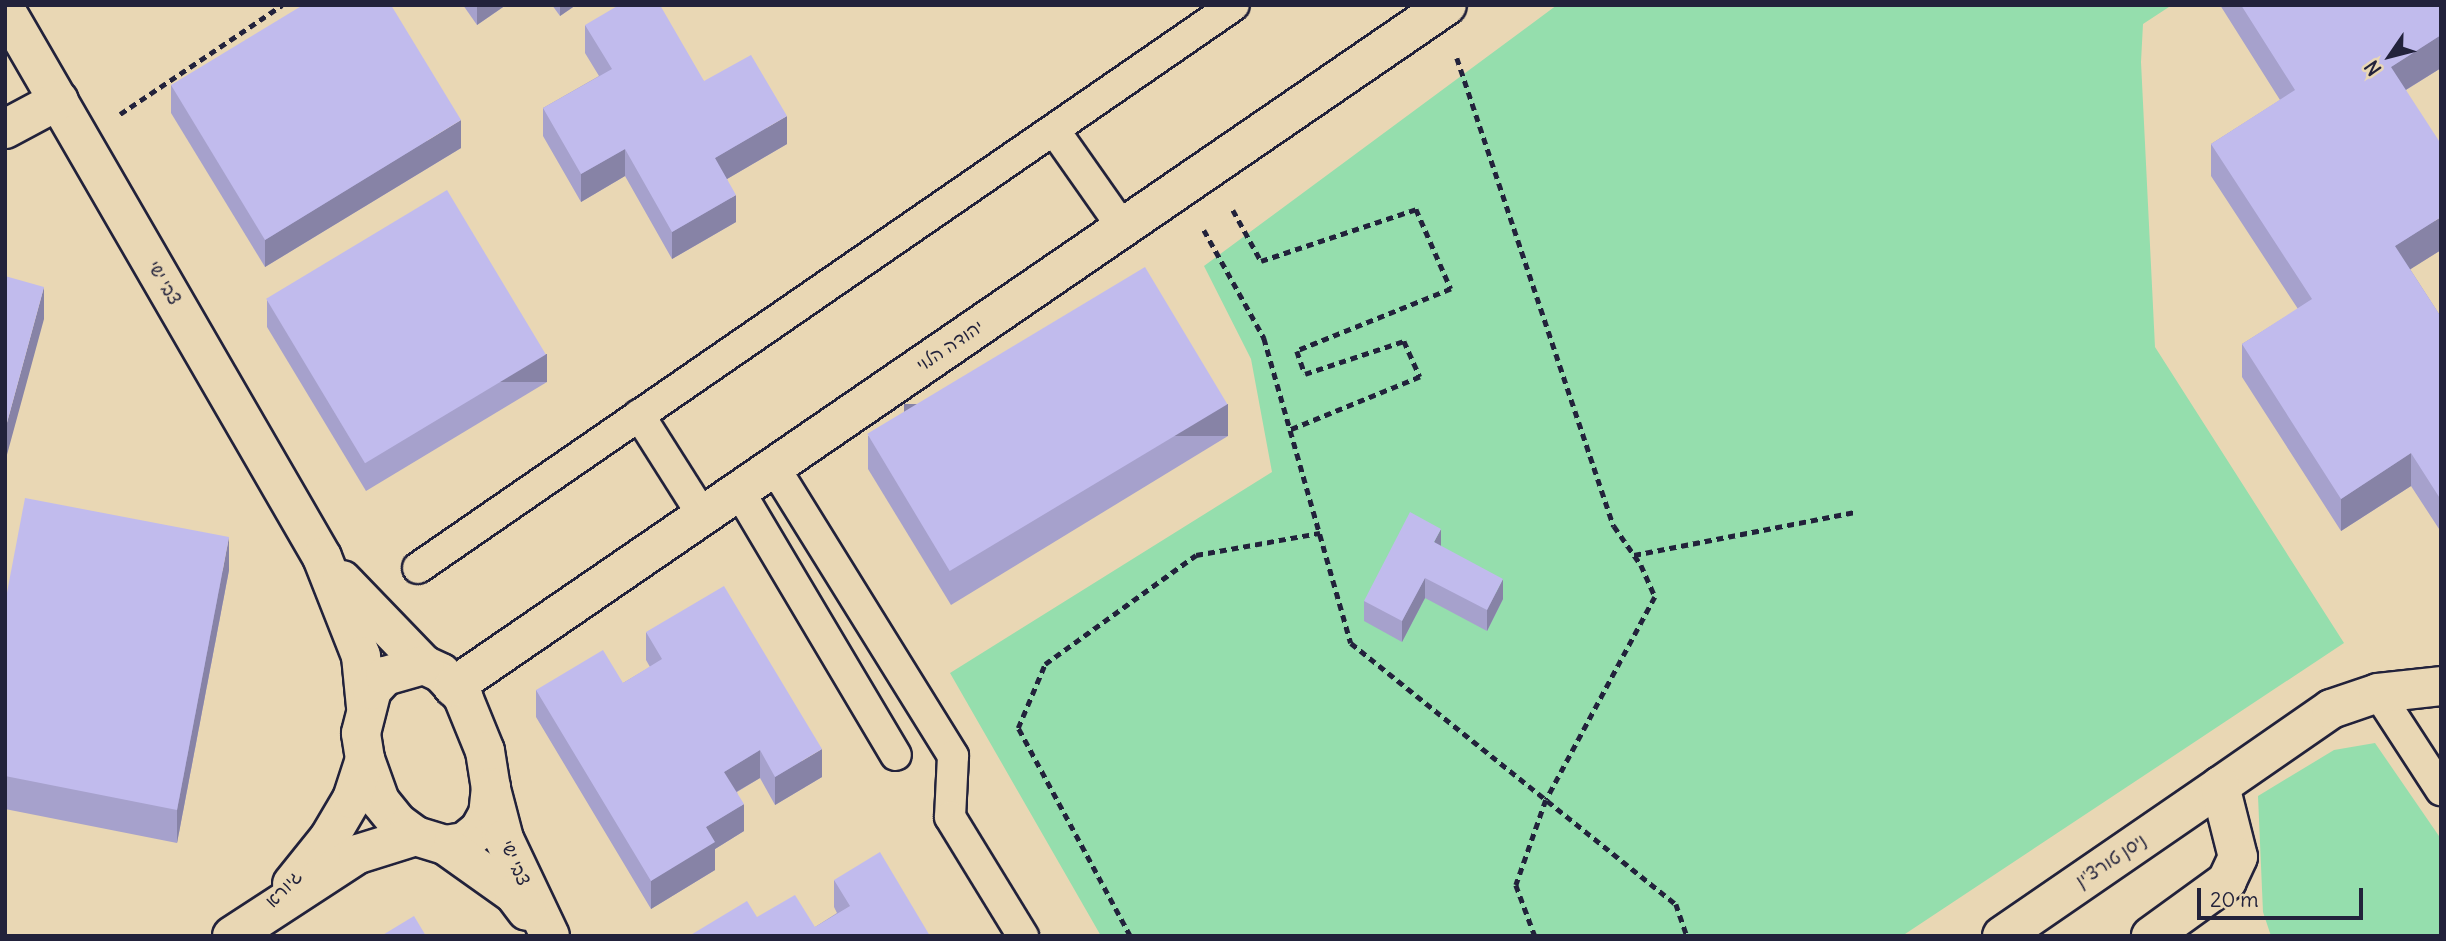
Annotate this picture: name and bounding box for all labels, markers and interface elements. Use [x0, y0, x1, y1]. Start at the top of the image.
north arrow [2355, 21, 2425, 91]
text: N [2359, 56, 2386, 80]
street label: צבי ישי [143, 257, 185, 309]
street label: יהודה הלוי [912, 316, 988, 376]
street label: ניסן טורצ'ין [2072, 830, 2150, 892]
street label: צבי ישי [496, 837, 534, 889]
street label: גיורא [261, 866, 307, 912]
scale bar [2201, 874, 2367, 918]
text: 20 m [2210, 886, 2259, 913]

